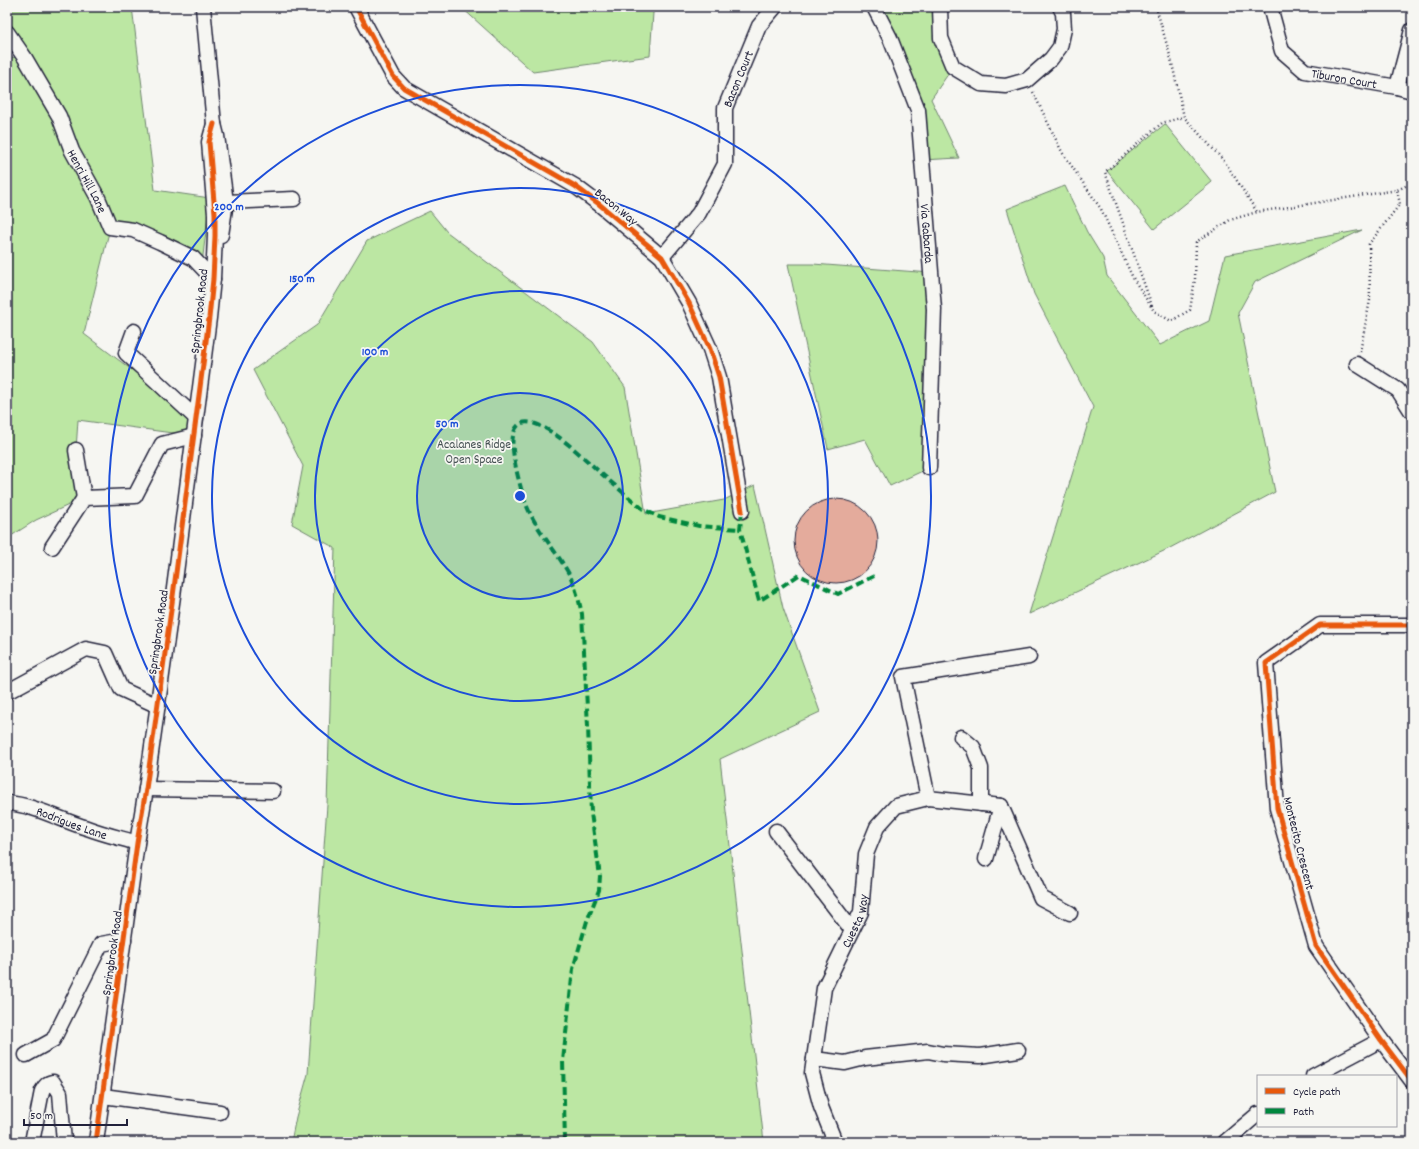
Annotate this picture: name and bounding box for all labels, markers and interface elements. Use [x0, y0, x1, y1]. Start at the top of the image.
street label: Bacon Court [719, 48, 760, 111]
street label: Tiburon Court [1310, 65, 1378, 95]
street label: Henri Hill Lane [61, 147, 110, 217]
street label: Bacon Way [590, 184, 642, 232]
text: 200 m [214, 199, 244, 216]
street label: Via Gabarda [914, 203, 937, 265]
street label: Springbrook Road [187, 268, 214, 355]
text: 150 m [289, 271, 315, 288]
text: 100 m [362, 344, 388, 361]
text: 50 m [435, 416, 459, 433]
park label: Acalanes Ridge Open Space [437, 436, 511, 470]
centre of rings [513, 489, 527, 503]
street label: Springbrook Road [144, 589, 175, 676]
street label: Montecito Crescent [1277, 795, 1318, 892]
street label: Rodrigues Lane [33, 803, 109, 846]
street label: Cuesta Way [838, 893, 875, 952]
street label: Springbrook Road [98, 910, 129, 997]
legend [1257, 1075, 1397, 1127]
text: Cycle path [1293, 1084, 1341, 1101]
scale bar [24, 1101, 127, 1127]
text: Path [1293, 1104, 1314, 1121]
text: 50 m [30, 1108, 53, 1125]

